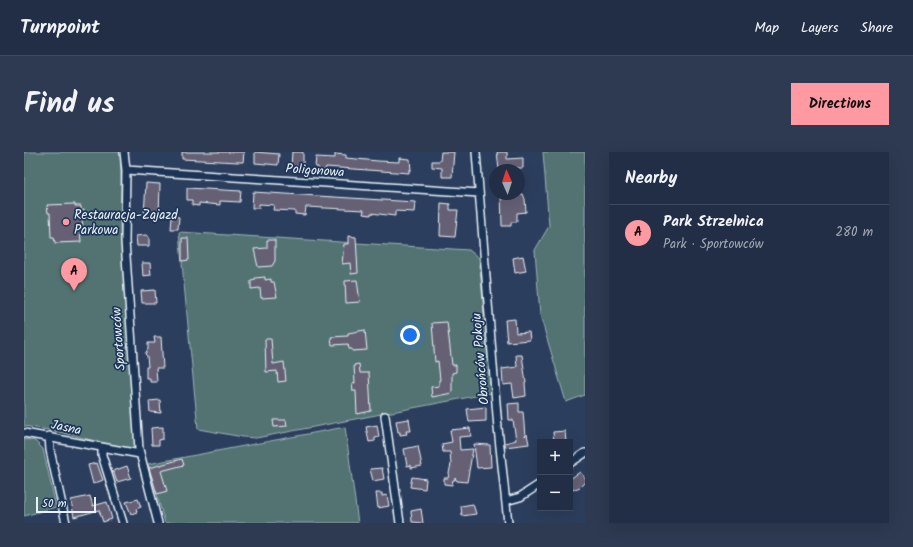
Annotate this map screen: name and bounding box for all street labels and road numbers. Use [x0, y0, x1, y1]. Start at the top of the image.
street label: Poligonowa [285, 158, 345, 184]
street label: Sportowców [106, 306, 132, 371]
street label: Obrońców Pokoju [466, 312, 495, 406]
street label: Jasna [49, 415, 83, 441]

